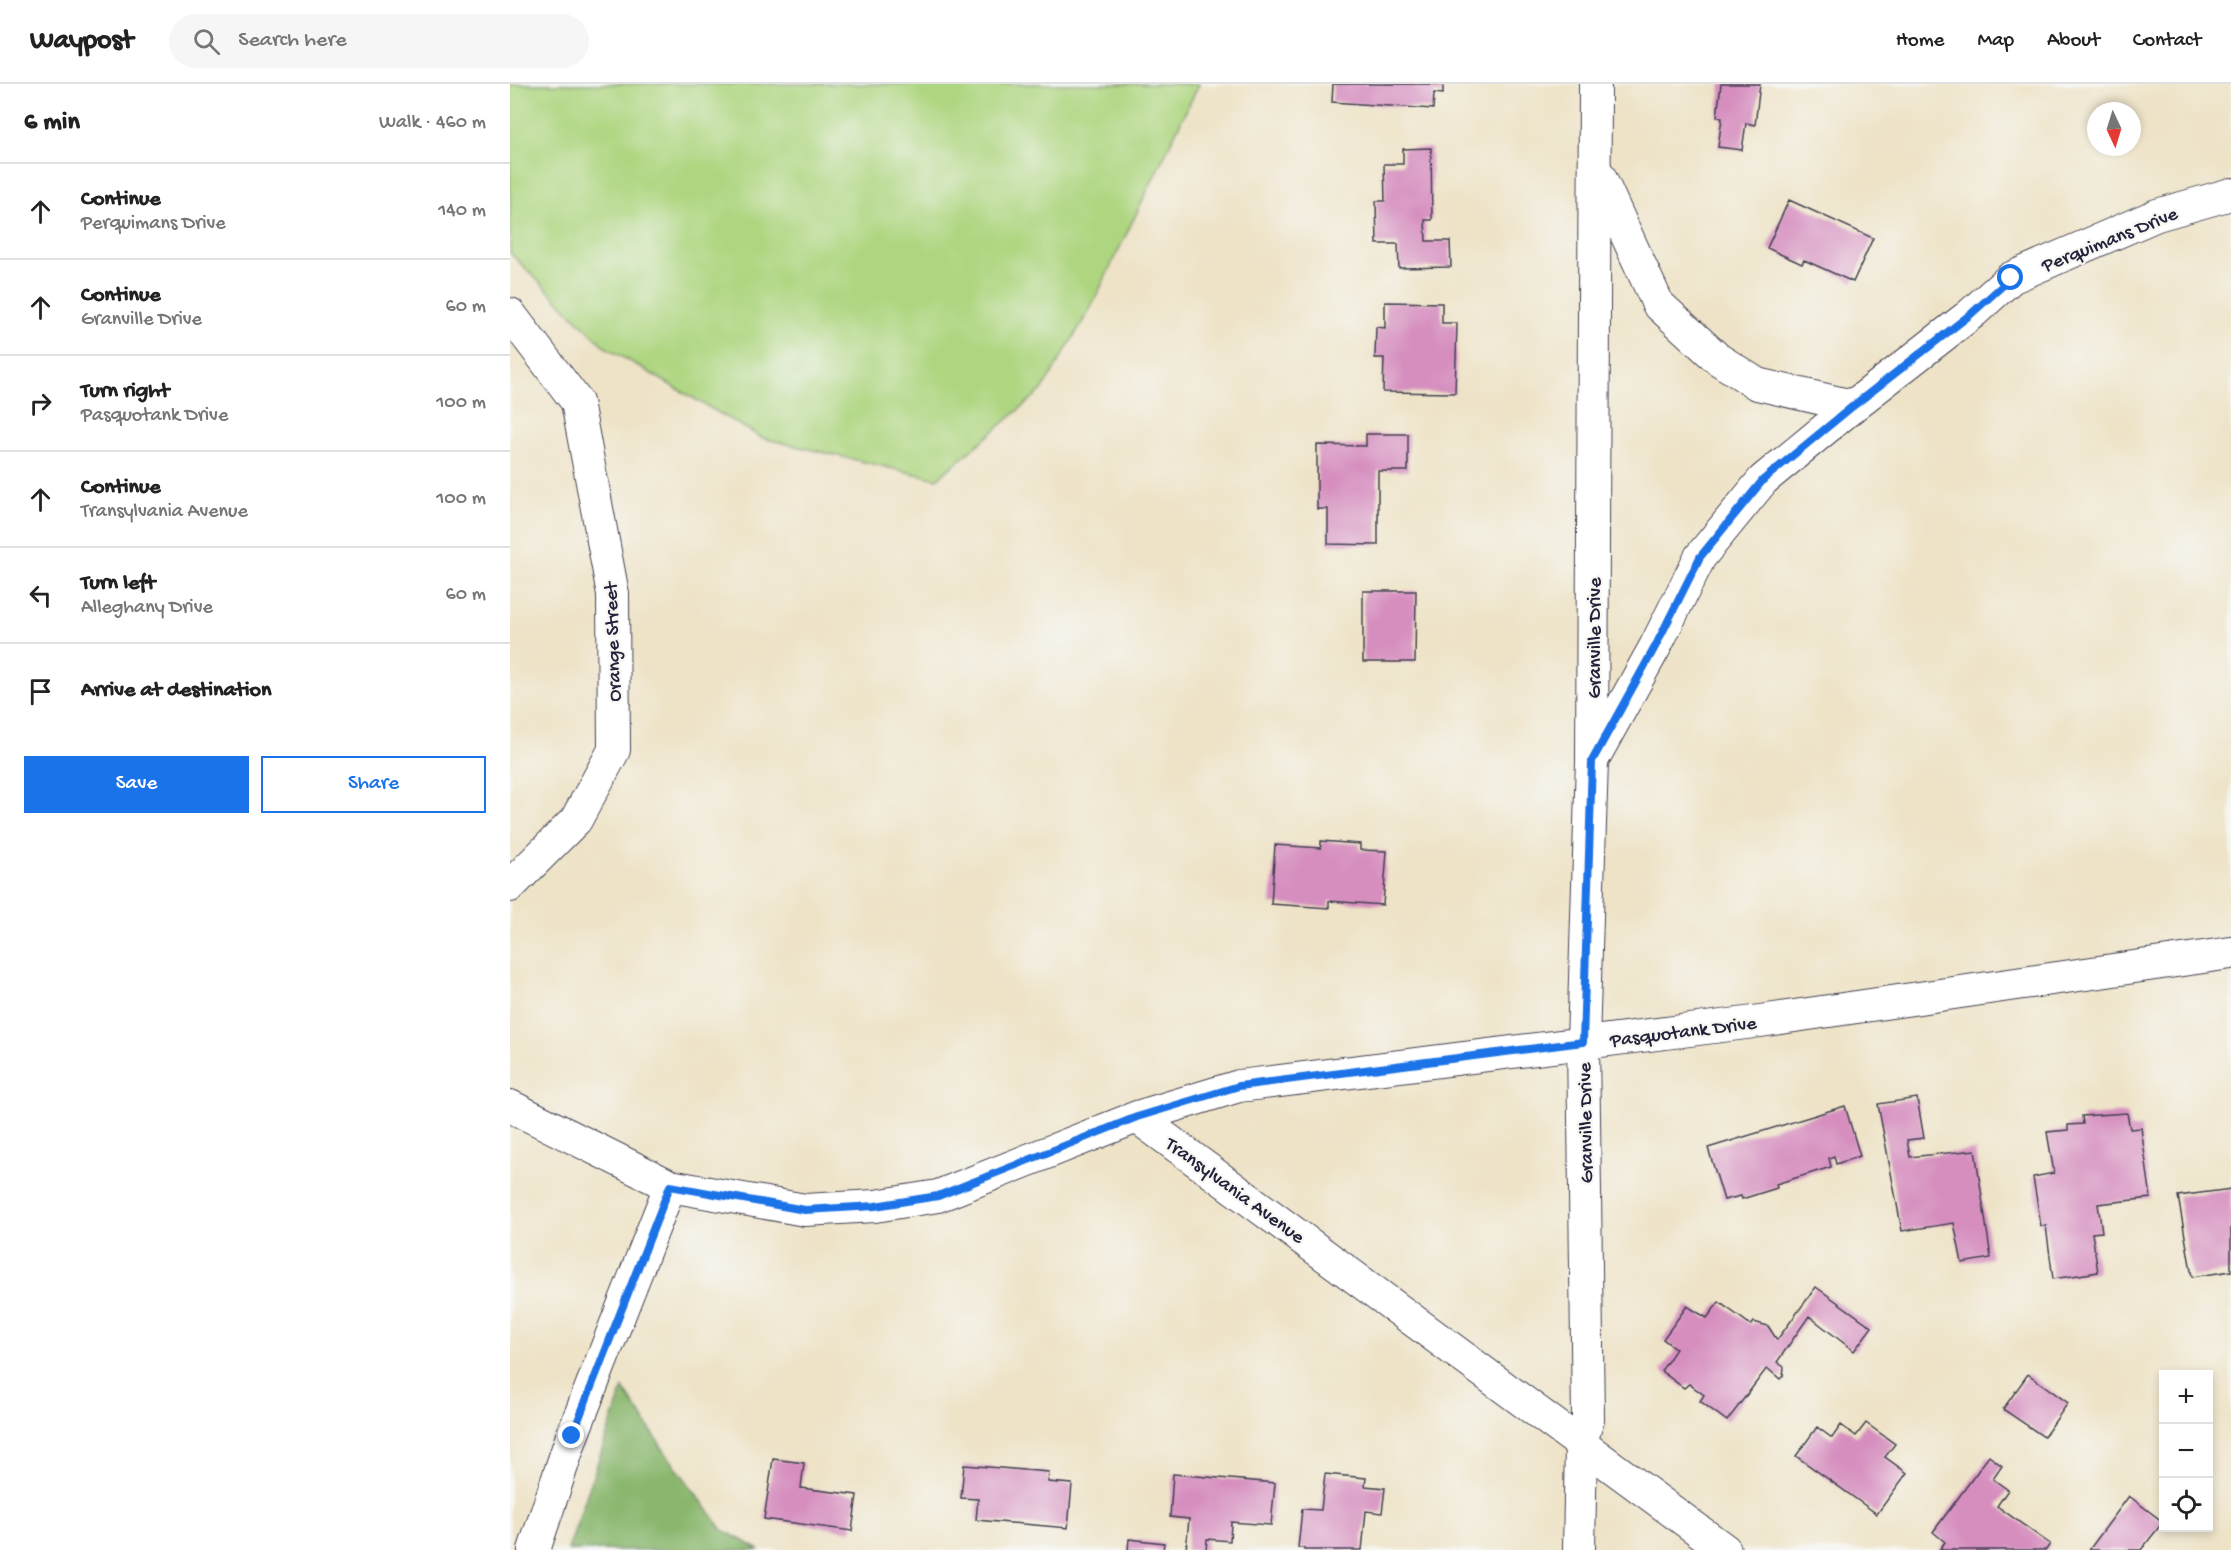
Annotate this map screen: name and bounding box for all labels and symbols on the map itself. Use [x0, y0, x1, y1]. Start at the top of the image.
north arrow [2087, 102, 2141, 156]
street label: Perquimans Drive [2038, 203, 2182, 279]
route start [1997, 264, 2023, 290]
street label: Granville Drive [1585, 577, 1608, 698]
street label: Orange Street [601, 580, 628, 702]
street label: Pasquotank Drive [1608, 1013, 1759, 1054]
street label: Granville Drive [1575, 1062, 1600, 1184]
street label: Transylvania Avenue [1159, 1133, 1309, 1251]
route end [558, 1422, 584, 1448]

